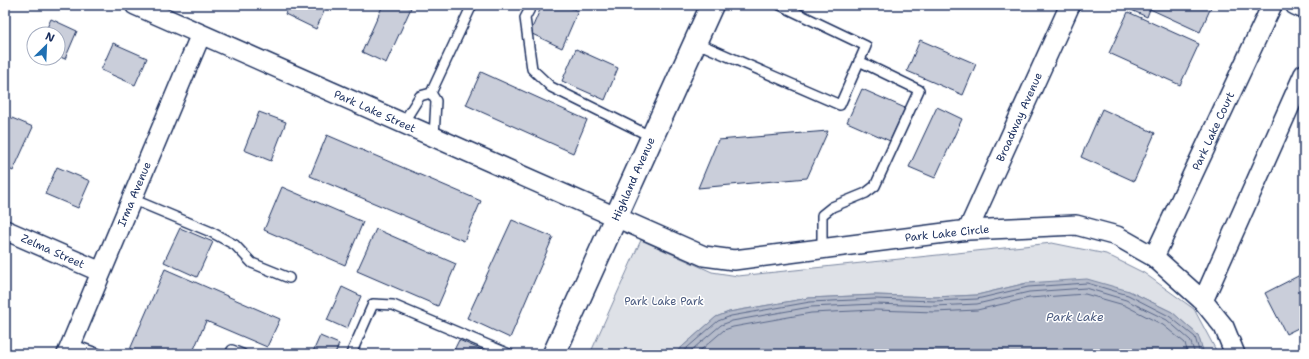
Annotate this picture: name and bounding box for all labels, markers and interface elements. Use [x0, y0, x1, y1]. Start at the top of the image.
north arrow [26, 26, 66, 66]
text: N [43, 29, 57, 46]
street label: Broadway Avenue [993, 70, 1046, 164]
street label: Park Lake Street [331, 87, 418, 136]
street label: Park Lake Court [1189, 89, 1238, 173]
street label: Highland Avenue [608, 135, 659, 224]
street label: Irma Avenue [114, 159, 155, 229]
street label: Park Lake Circle [904, 222, 990, 245]
street label: Zelma Street [19, 231, 87, 272]
park label: Park Lake Park [624, 294, 704, 309]
water label: Park Lake [1046, 309, 1104, 325]

